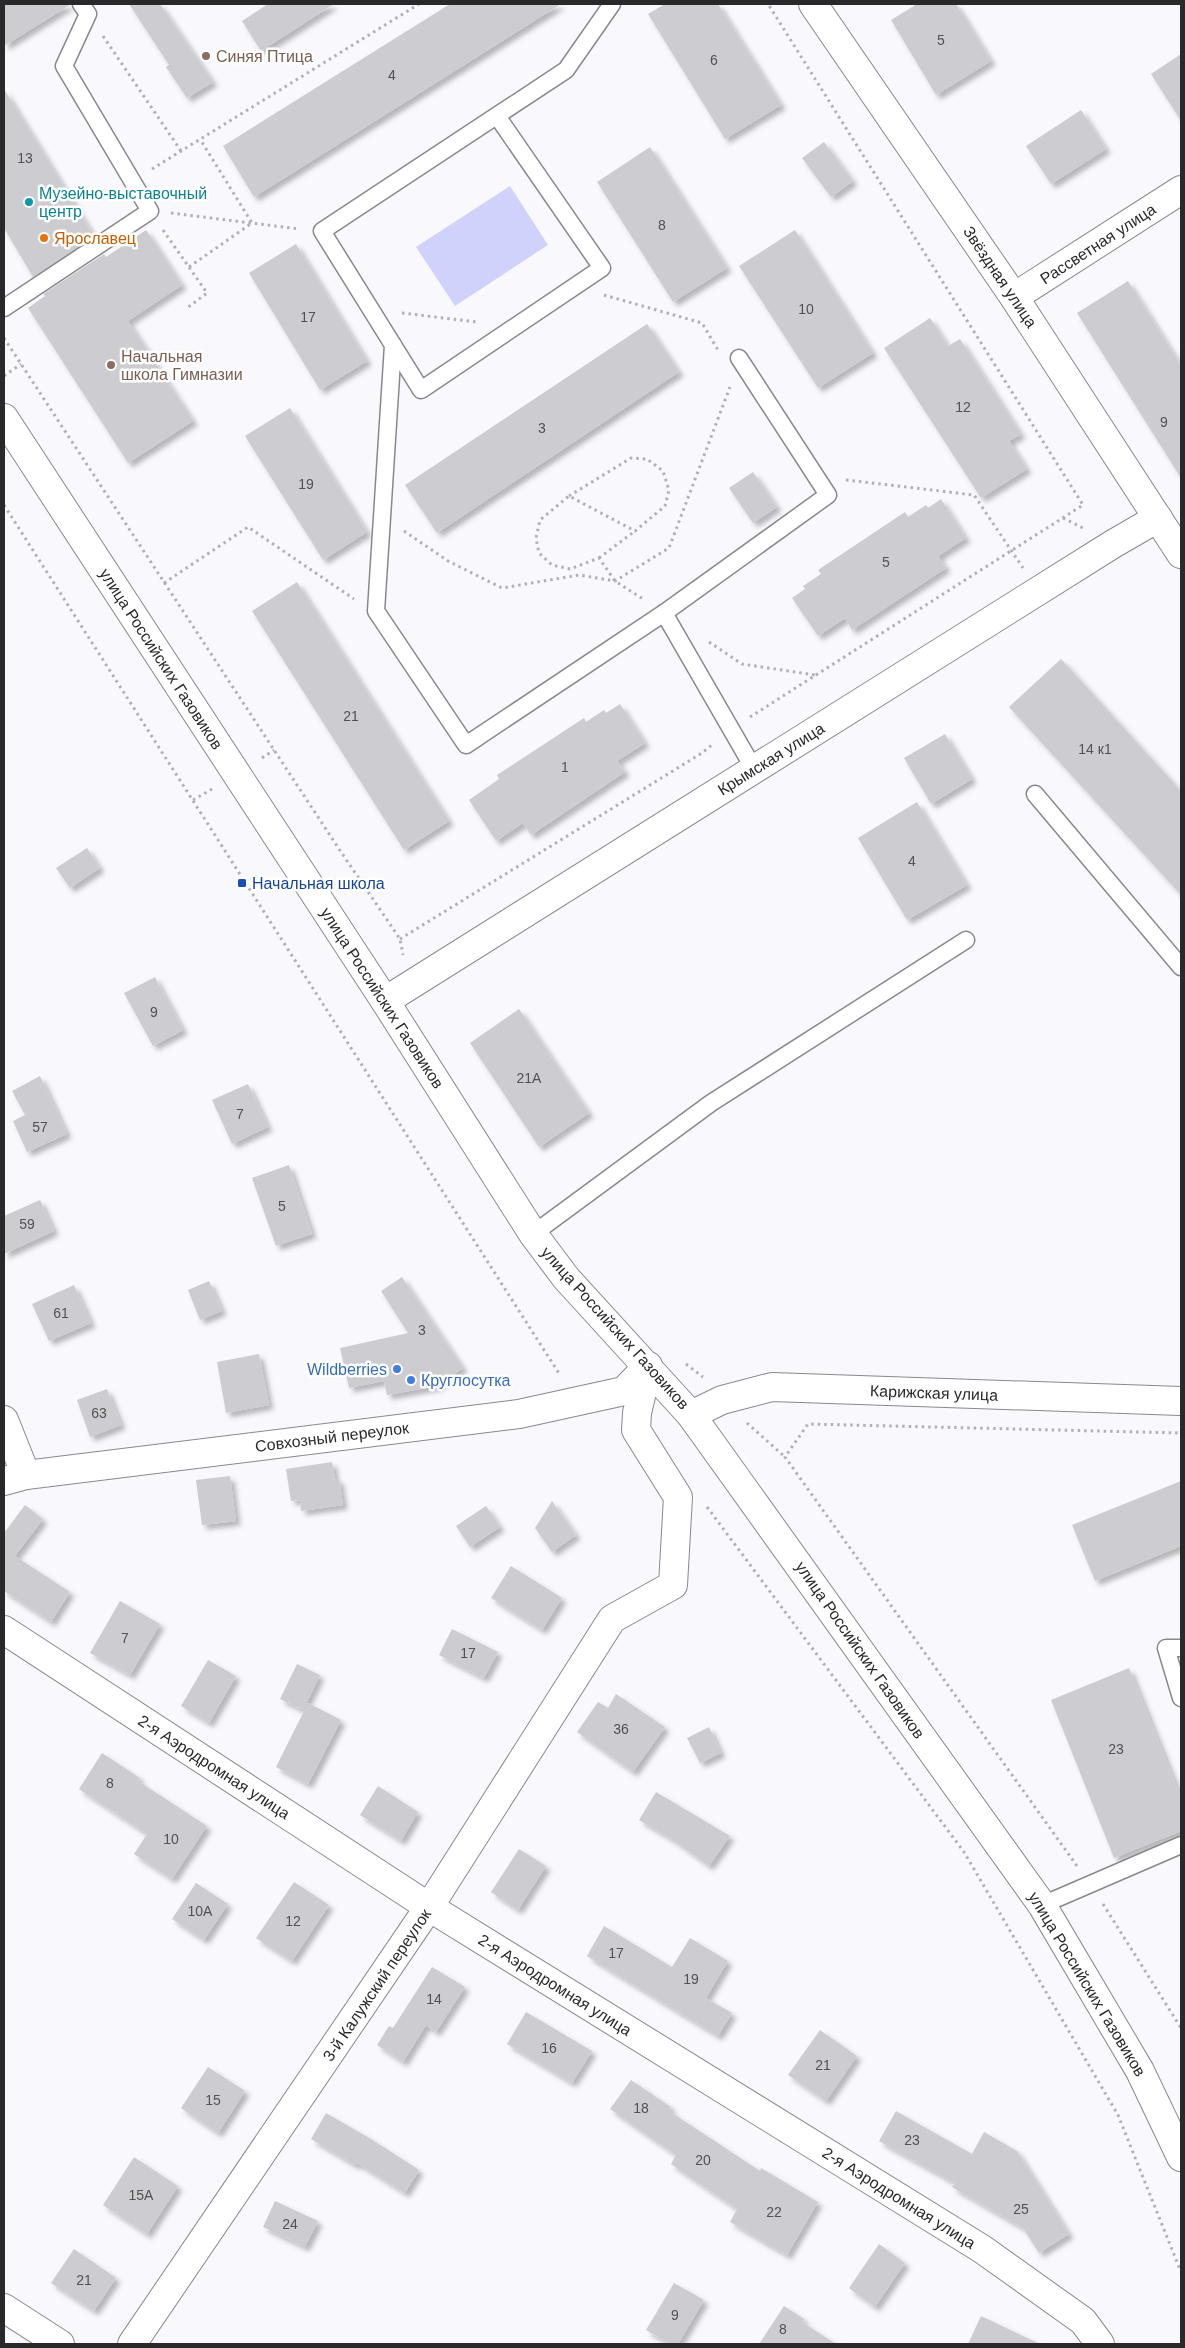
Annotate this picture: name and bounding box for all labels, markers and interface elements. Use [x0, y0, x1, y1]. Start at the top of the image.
house number: 5 [937, 32, 945, 48]
place label: Синяя Птица [216, 48, 313, 65]
marker: Синяя Птица [200, 50, 212, 62]
house number: 6 [710, 52, 718, 68]
house number: 4 [388, 67, 396, 83]
house number: 13 [17, 150, 33, 166]
place label: Музейно-выставочный центр [39, 185, 207, 220]
marker: Музейно-выставочный центр [23, 196, 35, 208]
street label: Рассветная улица [1037, 200, 1159, 288]
house number: 8 [658, 217, 666, 233]
street label: Звёздная улица [960, 223, 1040, 331]
place label: Ярославец [54, 230, 136, 247]
marker: Ярославец [38, 232, 50, 244]
house number: 10 [798, 301, 814, 317]
house number: 17 [300, 309, 316, 325]
place label: Начальная школа Гимназии [121, 348, 243, 383]
marker: Начальная школа Гимназии [105, 359, 117, 371]
house number: 12 [955, 399, 971, 415]
house number: 9 [1160, 414, 1168, 430]
house number: 3 [538, 420, 546, 436]
house number: 19 [298, 476, 314, 492]
house number: 5 [882, 554, 890, 570]
street label: улица Российских Газовиков [96, 565, 226, 753]
house number: 21 [343, 708, 359, 724]
street label: Крымская улица [715, 719, 827, 799]
house number: 14 к1 [1078, 741, 1112, 757]
house number: 1 [561, 759, 569, 775]
house number: 4 [908, 853, 916, 869]
place label: Начальная школа [252, 875, 385, 892]
marker: Начальная школа [236, 877, 248, 889]
street label: улица Российских Газовиков [317, 904, 447, 1092]
house number: 9 [150, 1004, 158, 1020]
house number: 21А [517, 1070, 542, 1086]
house number: 7 [236, 1106, 244, 1122]
house number: 57 [32, 1119, 48, 1135]
house number: 5 [278, 1198, 286, 1214]
house number: 59 [19, 1216, 35, 1232]
street label: улица Российских Газовиков [538, 1243, 692, 1413]
house number: 61 [53, 1305, 69, 1321]
house number: 3 [418, 1322, 426, 1338]
place label: Wildberries [307, 1361, 387, 1378]
marker: Wildberries [391, 1363, 403, 1375]
place label: Круглосутка [421, 1372, 511, 1389]
marker: Круглосутка [405, 1374, 417, 1386]
street label: Карижская улица [870, 1382, 998, 1404]
house number: 63 [91, 1405, 107, 1421]
street label: Совхозный переулок [254, 1419, 411, 1455]
street label: улица Российских Газовиков [792, 1558, 928, 1742]
house number: 7 [121, 1630, 129, 1646]
house number: 17 [460, 1645, 476, 1661]
street label: 2-я Аэродромная улица [135, 1712, 293, 1822]
house number: 36 [613, 1721, 629, 1737]
house number: 23 [1108, 1741, 1124, 1757]
house number: 8 [106, 1775, 114, 1791]
house number: 10 [163, 1831, 179, 1847]
street label: улица Российских Газовиков [1025, 1889, 1149, 2079]
house number: 10А [188, 1903, 213, 1919]
street label: 3-й Калужский переулок [320, 1905, 435, 2064]
house number: 12 [285, 1913, 301, 1929]
street label: 2-я Аэродромная улица [475, 1931, 635, 2039]
house number: 17 [608, 1945, 624, 1961]
house number: 19 [683, 1971, 699, 1987]
house number: 14 [426, 1991, 442, 2007]
house number: 16 [541, 2040, 557, 2056]
house number: 21 [815, 2057, 831, 2073]
house number: 15 [205, 2092, 221, 2108]
house number: 18 [633, 2100, 649, 2116]
house number: 23 [904, 2132, 920, 2148]
street label: 2-я Аэродромная улица [819, 2144, 979, 2252]
house number: 20 [695, 2152, 711, 2168]
house number: 15А [129, 2187, 154, 2203]
house number: 25 [1013, 2201, 1029, 2217]
house number: 22 [766, 2204, 782, 2220]
house number: 24 [282, 2216, 298, 2232]
house number: 21 [76, 2272, 92, 2288]
house number: 9 [671, 2307, 679, 2323]
house number: 8 [779, 2321, 787, 2337]

